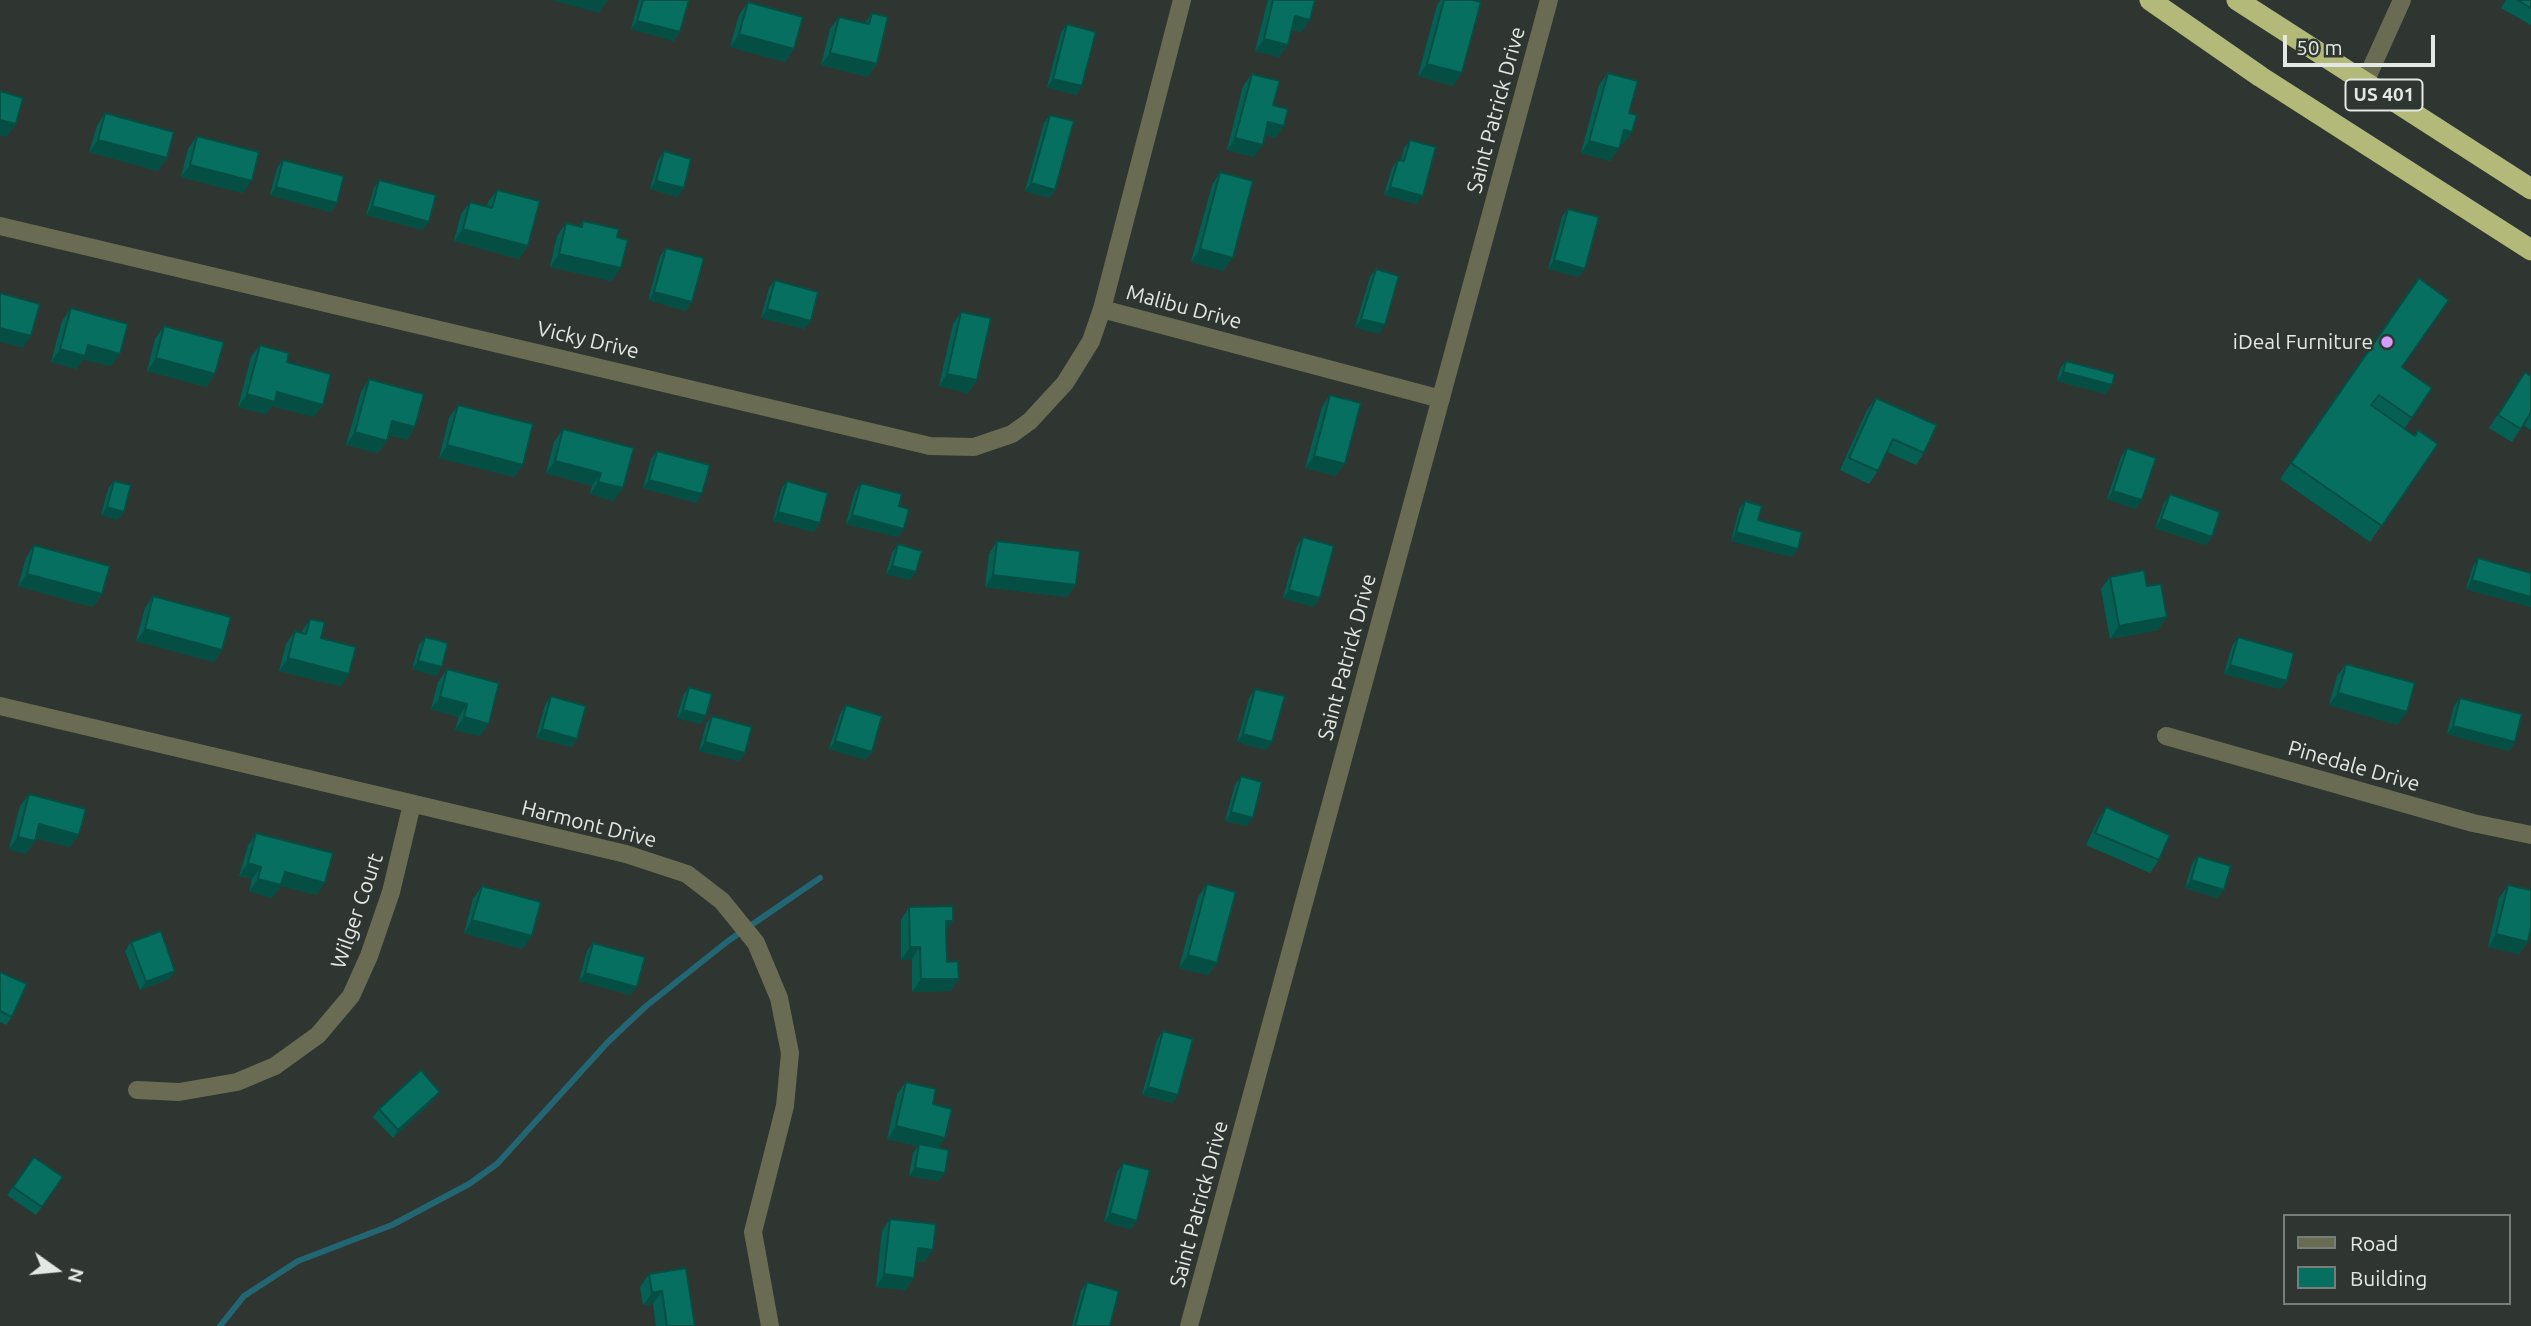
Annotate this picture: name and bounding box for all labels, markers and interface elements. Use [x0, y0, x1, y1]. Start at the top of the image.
scale bar [2286, 21, 2438, 65]
street label: Saint Patrick Drive [1462, 24, 1530, 196]
text: 50 m [2296, 35, 2343, 59]
road number: US 401 [2346, 80, 2422, 110]
street label: Malibu Drive [1124, 280, 1244, 334]
street label: Vicky Drive [534, 316, 642, 364]
place label: iDeal Furniture [2233, 329, 2373, 355]
marker: iDeal Furniture [2379, 334, 2395, 350]
street label: Saint Patrick Drive [1313, 571, 1381, 743]
street label: Pinedale Drive [2285, 735, 2423, 797]
street label: Harmont Drive [519, 795, 659, 853]
street label: Wilger Court [326, 850, 388, 972]
street label: Saint Patrick Drive [1165, 1118, 1233, 1290]
legend [2282, 1214, 2510, 1305]
text: Road [2350, 1231, 2398, 1255]
north arrow [21, 1235, 91, 1305]
text: N [64, 1266, 89, 1285]
text: Building [2350, 1266, 2427, 1290]

